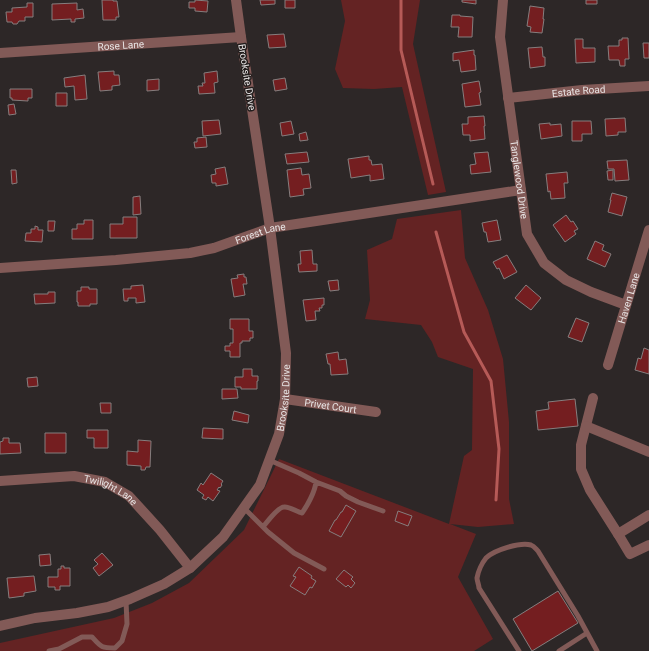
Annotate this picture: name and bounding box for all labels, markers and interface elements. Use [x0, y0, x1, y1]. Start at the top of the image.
street label: Rose Lane [97, 38, 144, 52]
street label: Brooksite Drive [236, 43, 258, 111]
street label: Estate Road [551, 83, 606, 99]
street label: Tanglewood Drive [509, 140, 530, 220]
street label: Forest Lane [234, 220, 286, 246]
street label: Haven Lane [615, 271, 641, 325]
street label: Brooksite Drive [274, 364, 291, 432]
street label: Privet Court [304, 396, 357, 415]
street label: Twilight Lane [83, 473, 140, 507]

